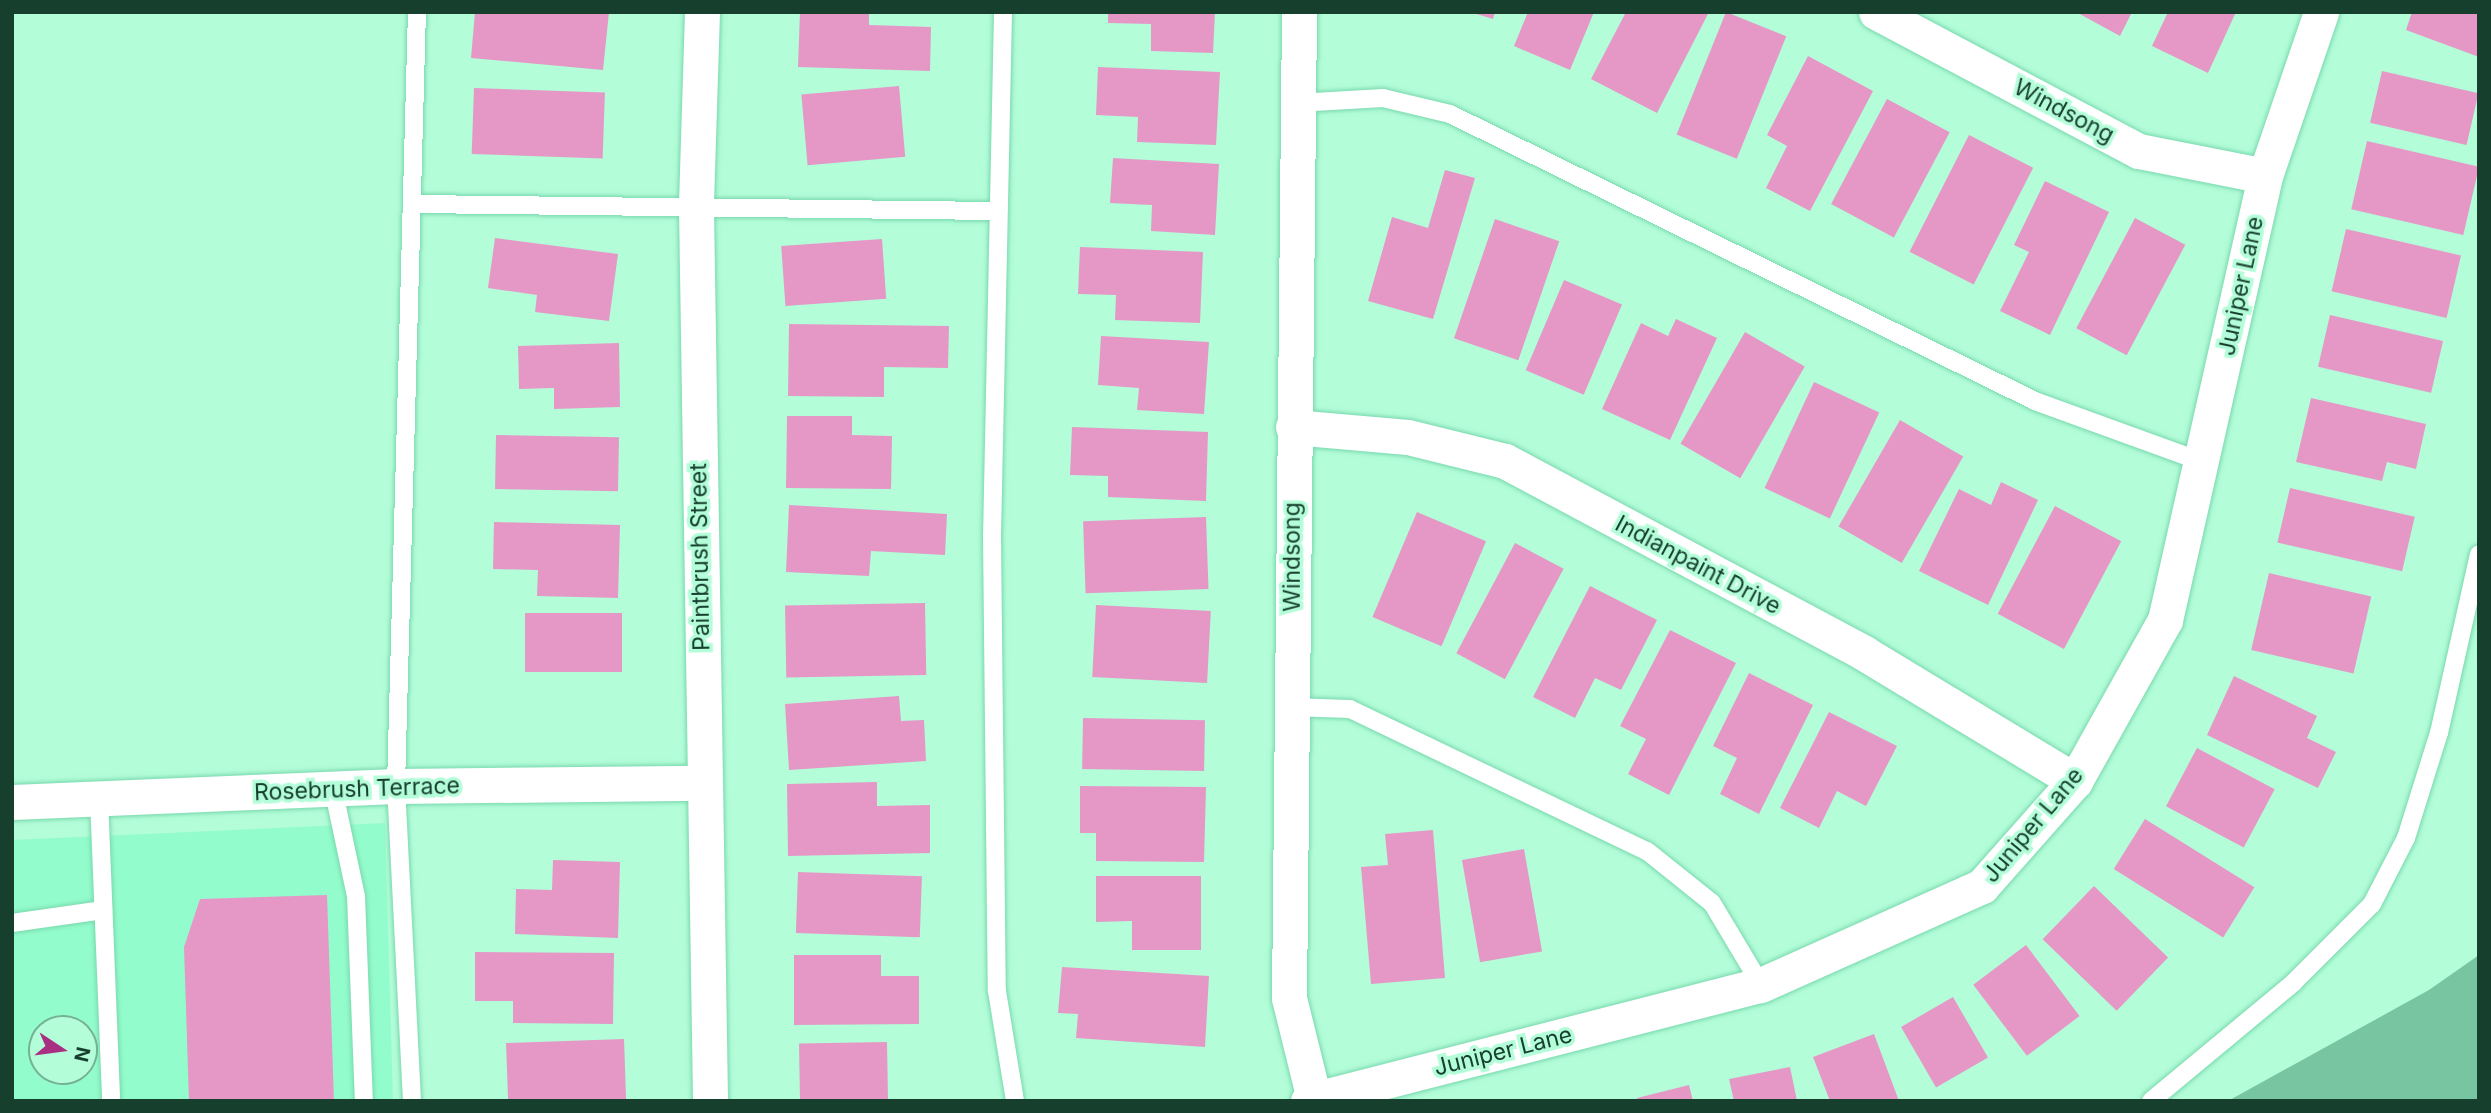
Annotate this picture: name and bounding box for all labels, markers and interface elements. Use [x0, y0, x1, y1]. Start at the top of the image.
street label: Windsong [2009, 73, 2119, 149]
street label: Juniper Lane [2213, 214, 2269, 358]
street label: Paintbrush Street [685, 463, 715, 651]
street label: Windsong [1278, 502, 1306, 612]
street label: Indianpaint Drive [1611, 510, 1785, 620]
street label: Juniper Lane [1977, 762, 2089, 888]
street label: Rosebrush Terrace [254, 772, 460, 806]
north arrow [28, 1015, 98, 1085]
street label: Juniper Lane [1431, 1021, 1575, 1081]
text: N [69, 1045, 95, 1064]

